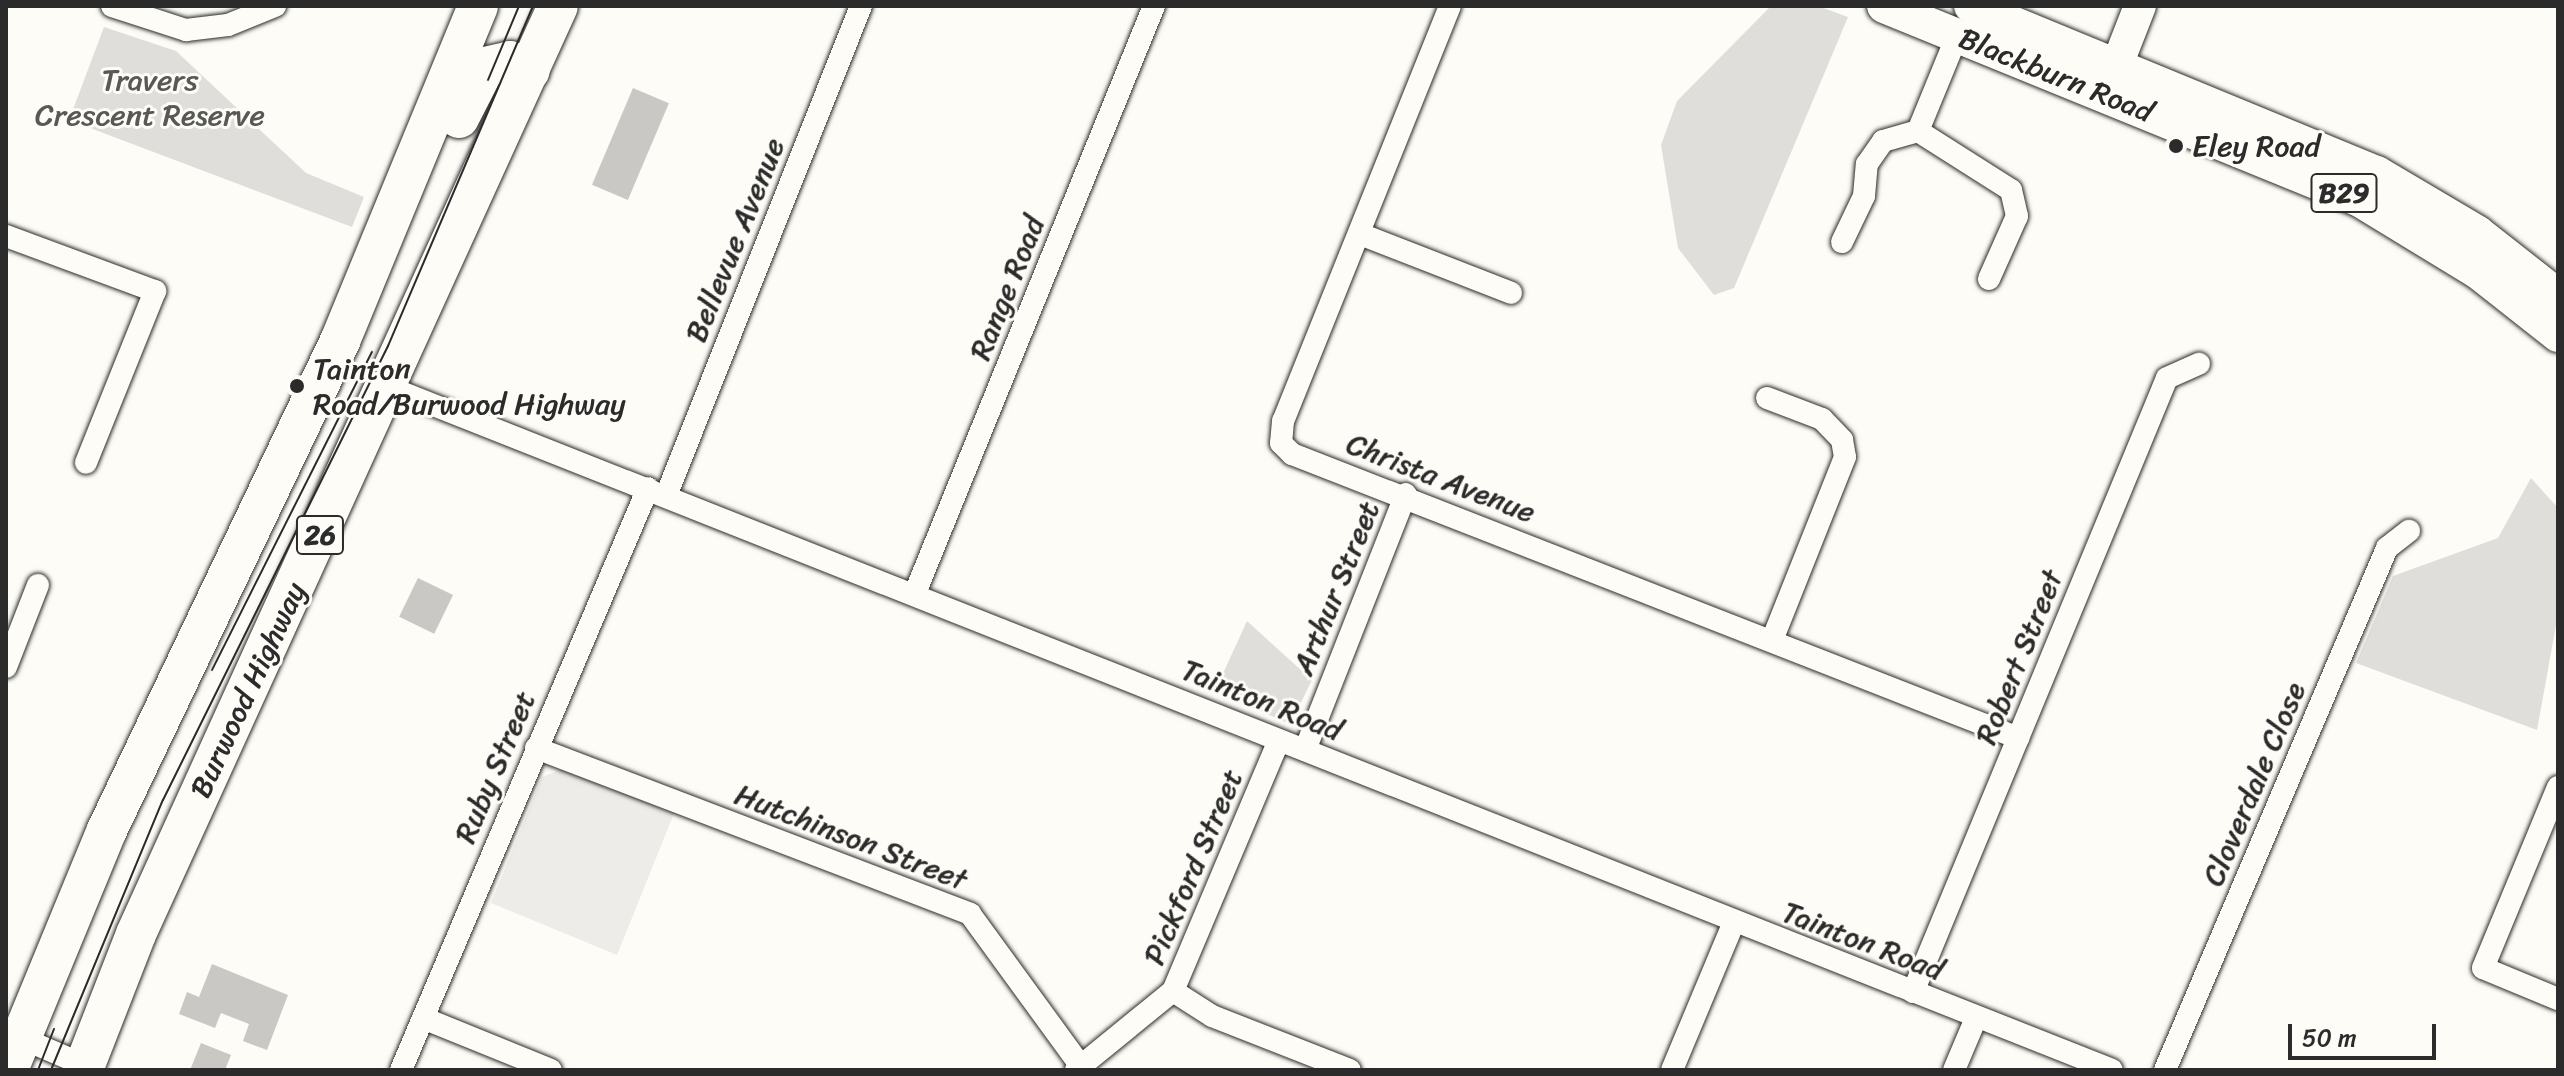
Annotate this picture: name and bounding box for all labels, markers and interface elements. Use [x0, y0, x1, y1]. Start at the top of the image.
street label: Blackburn Road [1953, 20, 2159, 130]
park label: Travers Crescent Reserve [34, 62, 266, 132]
place label: Eley Road [2192, 128, 2320, 164]
street label: Bellevue Avenue [678, 133, 792, 347]
marker: Eley Road [2167, 137, 2185, 155]
road number: B29 [2310, 169, 2378, 217]
street label: Range Road [962, 211, 1052, 365]
place label: Tainton Road/Burwood Highway [313, 351, 626, 422]
marker: Tainton Road/Burwood Highway [288, 377, 306, 395]
street label: Christa Avenue [1342, 426, 1540, 530]
street label: Arthur Street [1285, 496, 1387, 680]
road number: 26 [294, 511, 346, 559]
street label: Robert Street [1968, 565, 2070, 749]
street label: Burwood Highway [182, 577, 314, 803]
street label: Tainton Road [1177, 651, 1347, 749]
street label: Cloverdale Close [2195, 676, 2313, 892]
street label: Ruby Street [447, 686, 543, 848]
street label: Pickford Street [1136, 764, 1250, 970]
street label: Hutchinson Street [730, 776, 972, 898]
street label: Tainton Road [1777, 894, 1949, 988]
scale bar [2292, 1008, 2440, 1058]
text: 50 m [2302, 1017, 2357, 1059]

